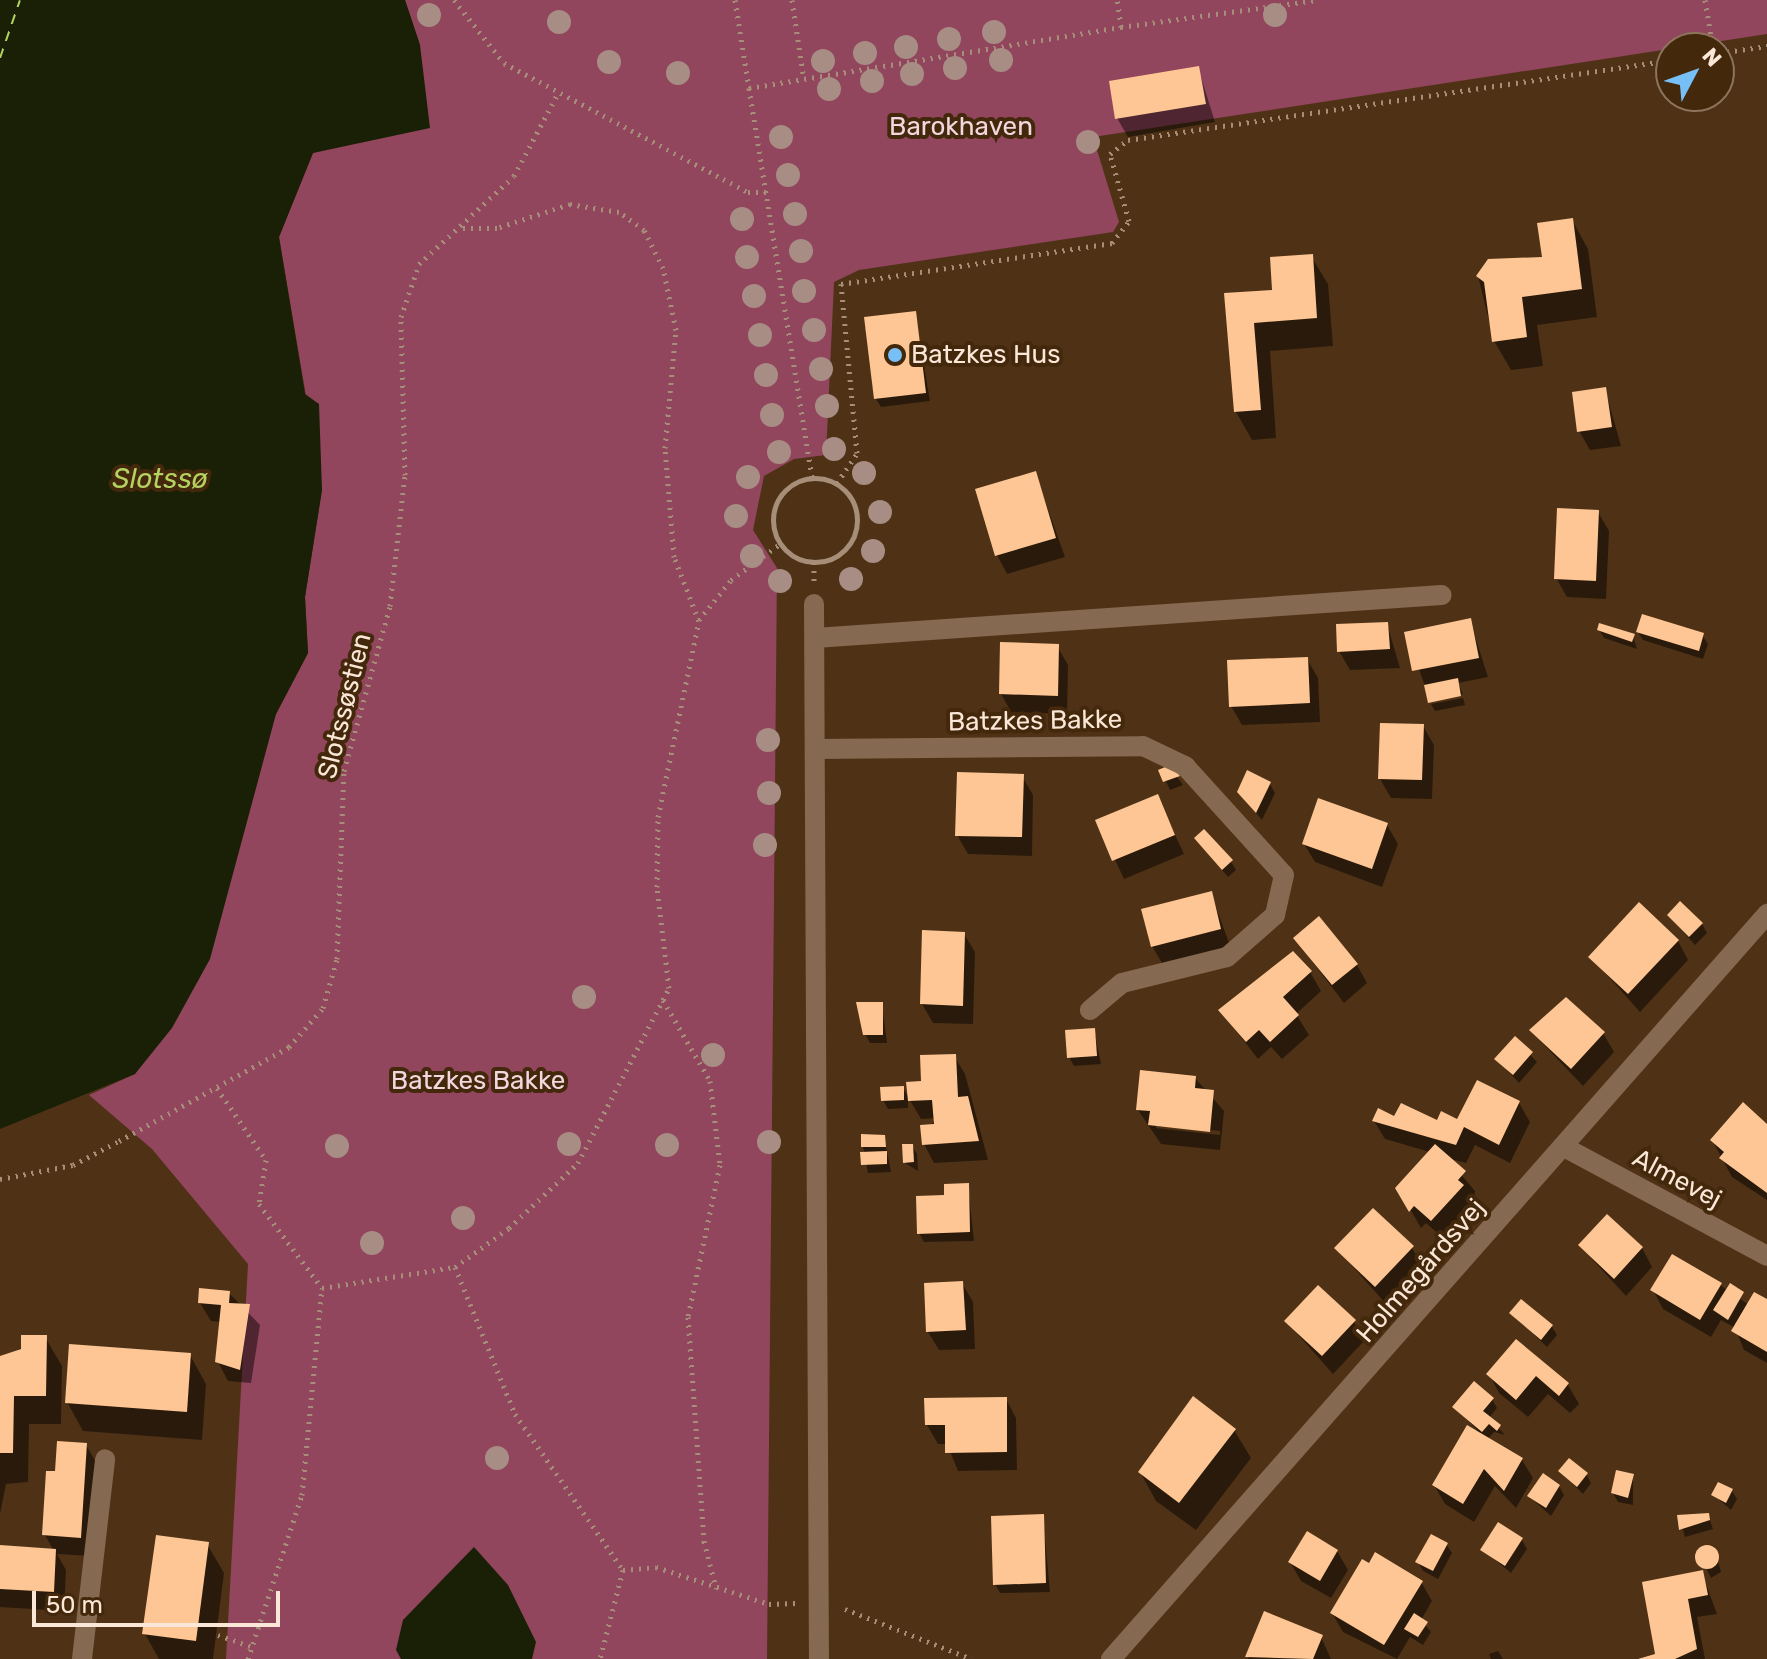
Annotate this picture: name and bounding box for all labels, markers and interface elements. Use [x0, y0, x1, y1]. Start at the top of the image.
north arrow [1655, 32, 1735, 112]
text: N [1697, 42, 1727, 72]
park label: Barokhaven [889, 111, 1033, 143]
place label: Batzkes Hus [911, 339, 1060, 371]
marker: Batzkes Hus [886, 346, 904, 364]
water label: Slotssø [112, 462, 208, 496]
street label: Slotssøstien [312, 630, 378, 782]
street label: Batzkes Bakke [948, 704, 1122, 738]
park label: Batzkes Bakke [391, 1065, 565, 1097]
street label: Almevej [1627, 1143, 1727, 1215]
street label: Holmegårdsvej [1350, 1193, 1492, 1349]
scale bar [36, 1575, 284, 1625]
text: 50 m [46, 1591, 103, 1619]

